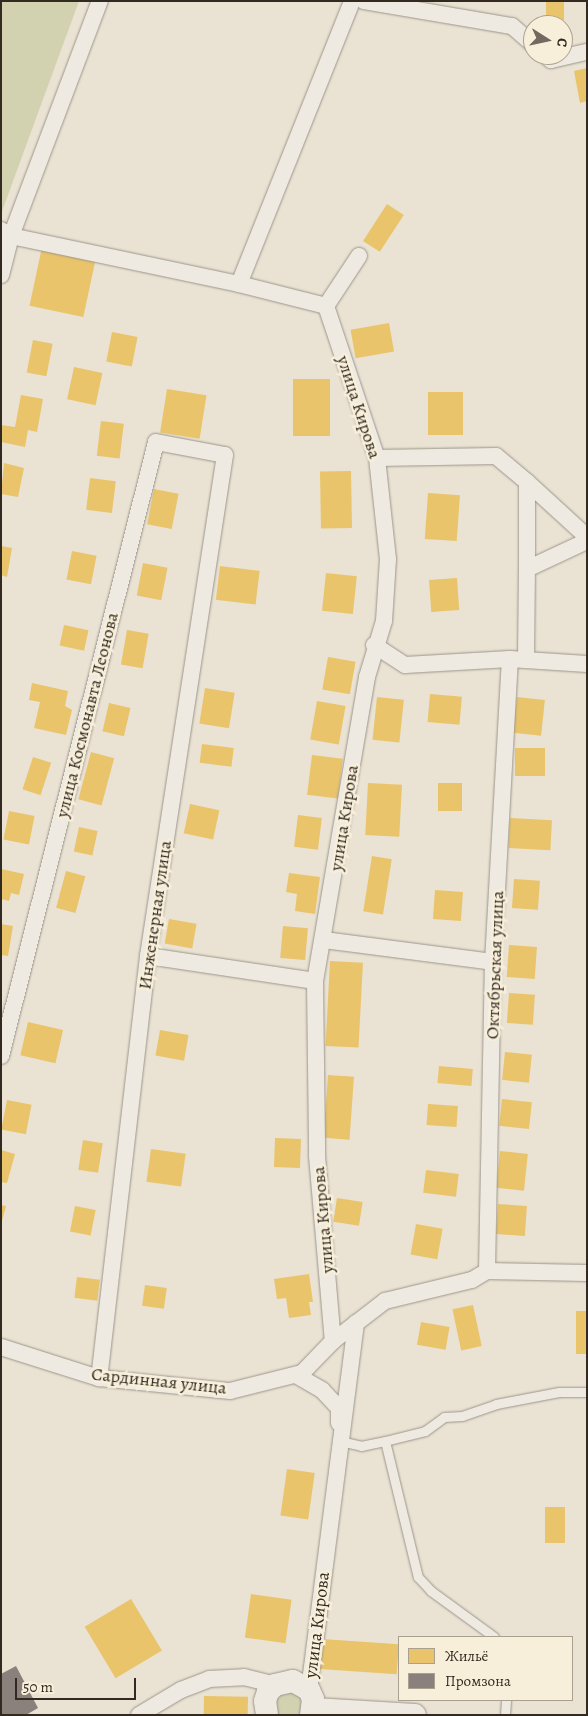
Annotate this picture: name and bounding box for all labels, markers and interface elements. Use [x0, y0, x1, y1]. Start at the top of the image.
north arrow [523, 15, 573, 65]
text: С [552, 37, 572, 48]
street label: улица Кирова [332, 353, 386, 461]
street label: улица Космонавта Леонова [51, 610, 123, 820]
street label: улица Кирова [325, 763, 363, 873]
street label: Инженерная улица [134, 839, 176, 991]
street label: Октябрьская улица [482, 890, 508, 1040]
street label: улица Кирова [308, 1166, 338, 1274]
street label: Сардинная улица [90, 1363, 228, 1399]
street label: улица Кирова [300, 1571, 334, 1679]
legend [398, 1636, 573, 1701]
text: Жильё [445, 1646, 488, 1666]
scale bar [18, 1668, 139, 1700]
text: Промзона [445, 1671, 511, 1691]
text: 50 m [23, 1677, 53, 1697]

